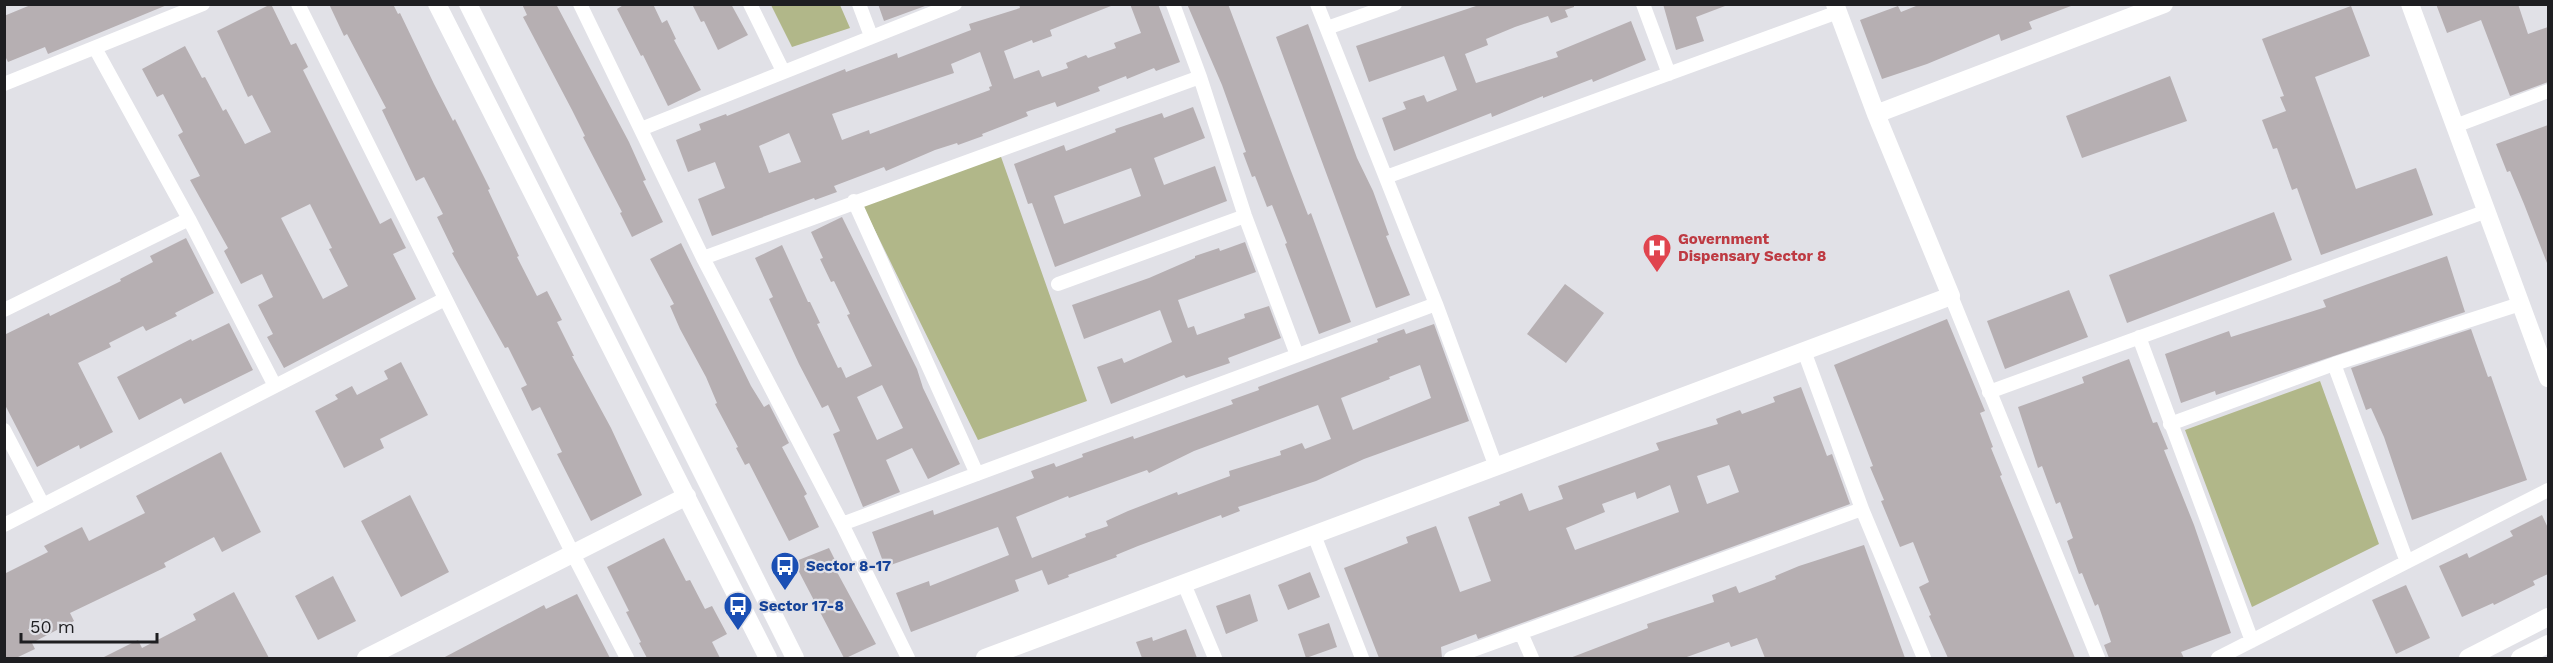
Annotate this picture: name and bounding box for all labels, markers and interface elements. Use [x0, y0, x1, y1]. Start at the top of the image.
place label: Government Dispensary Sector 8 [1678, 230, 1826, 265]
hospital icon: Government Dispensary Sector 8 [1641, 232, 1673, 274]
bus stop icon: Sector 8-17 [769, 550, 801, 592]
place label: Sector 8-17 [806, 557, 891, 575]
bus stop icon: Sector 17-8 [722, 590, 754, 632]
place label: Sector 17-8 [759, 597, 844, 615]
scale bar [21, 606, 158, 644]
text: 50 m [30, 616, 75, 637]

